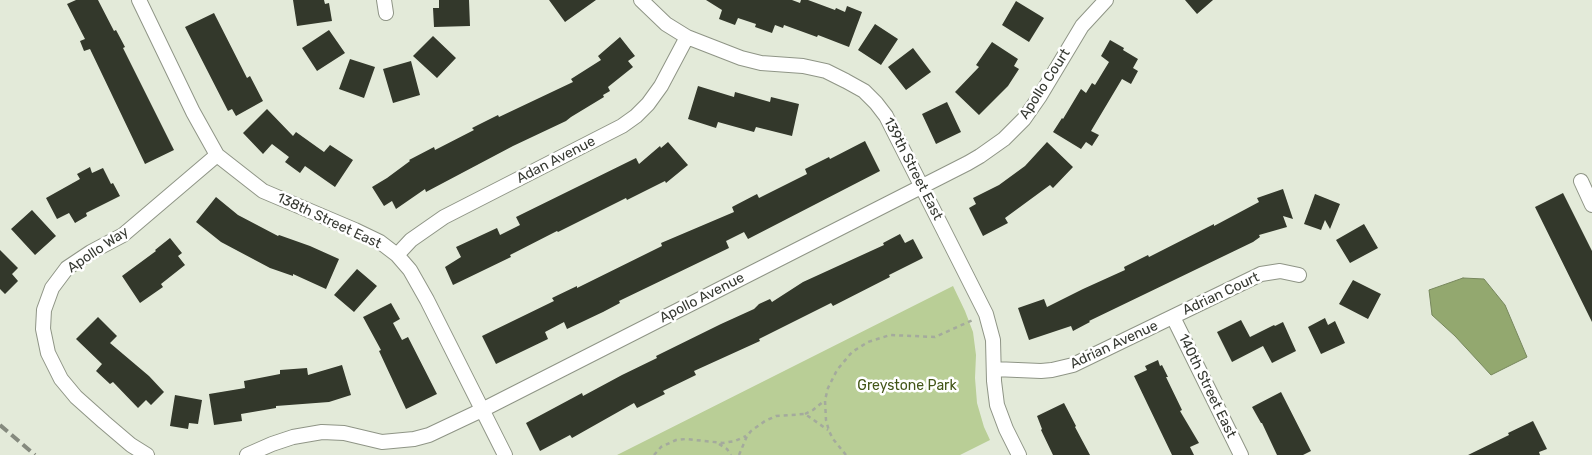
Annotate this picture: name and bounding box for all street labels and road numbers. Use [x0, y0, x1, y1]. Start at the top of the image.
street label: Apollo Court [1016, 46, 1074, 122]
street label: 139th Street East [880, 115, 946, 223]
street label: Adan Avenue [514, 133, 598, 187]
street label: 138th Street East [274, 189, 384, 253]
street label: Apollo Way [64, 223, 132, 277]
street label: Apollo Avenue [657, 269, 747, 327]
street label: Adrian Court [1180, 269, 1262, 319]
street label: Adrian Avenue [1067, 317, 1161, 373]
street label: 140th Street East [1175, 331, 1239, 441]

